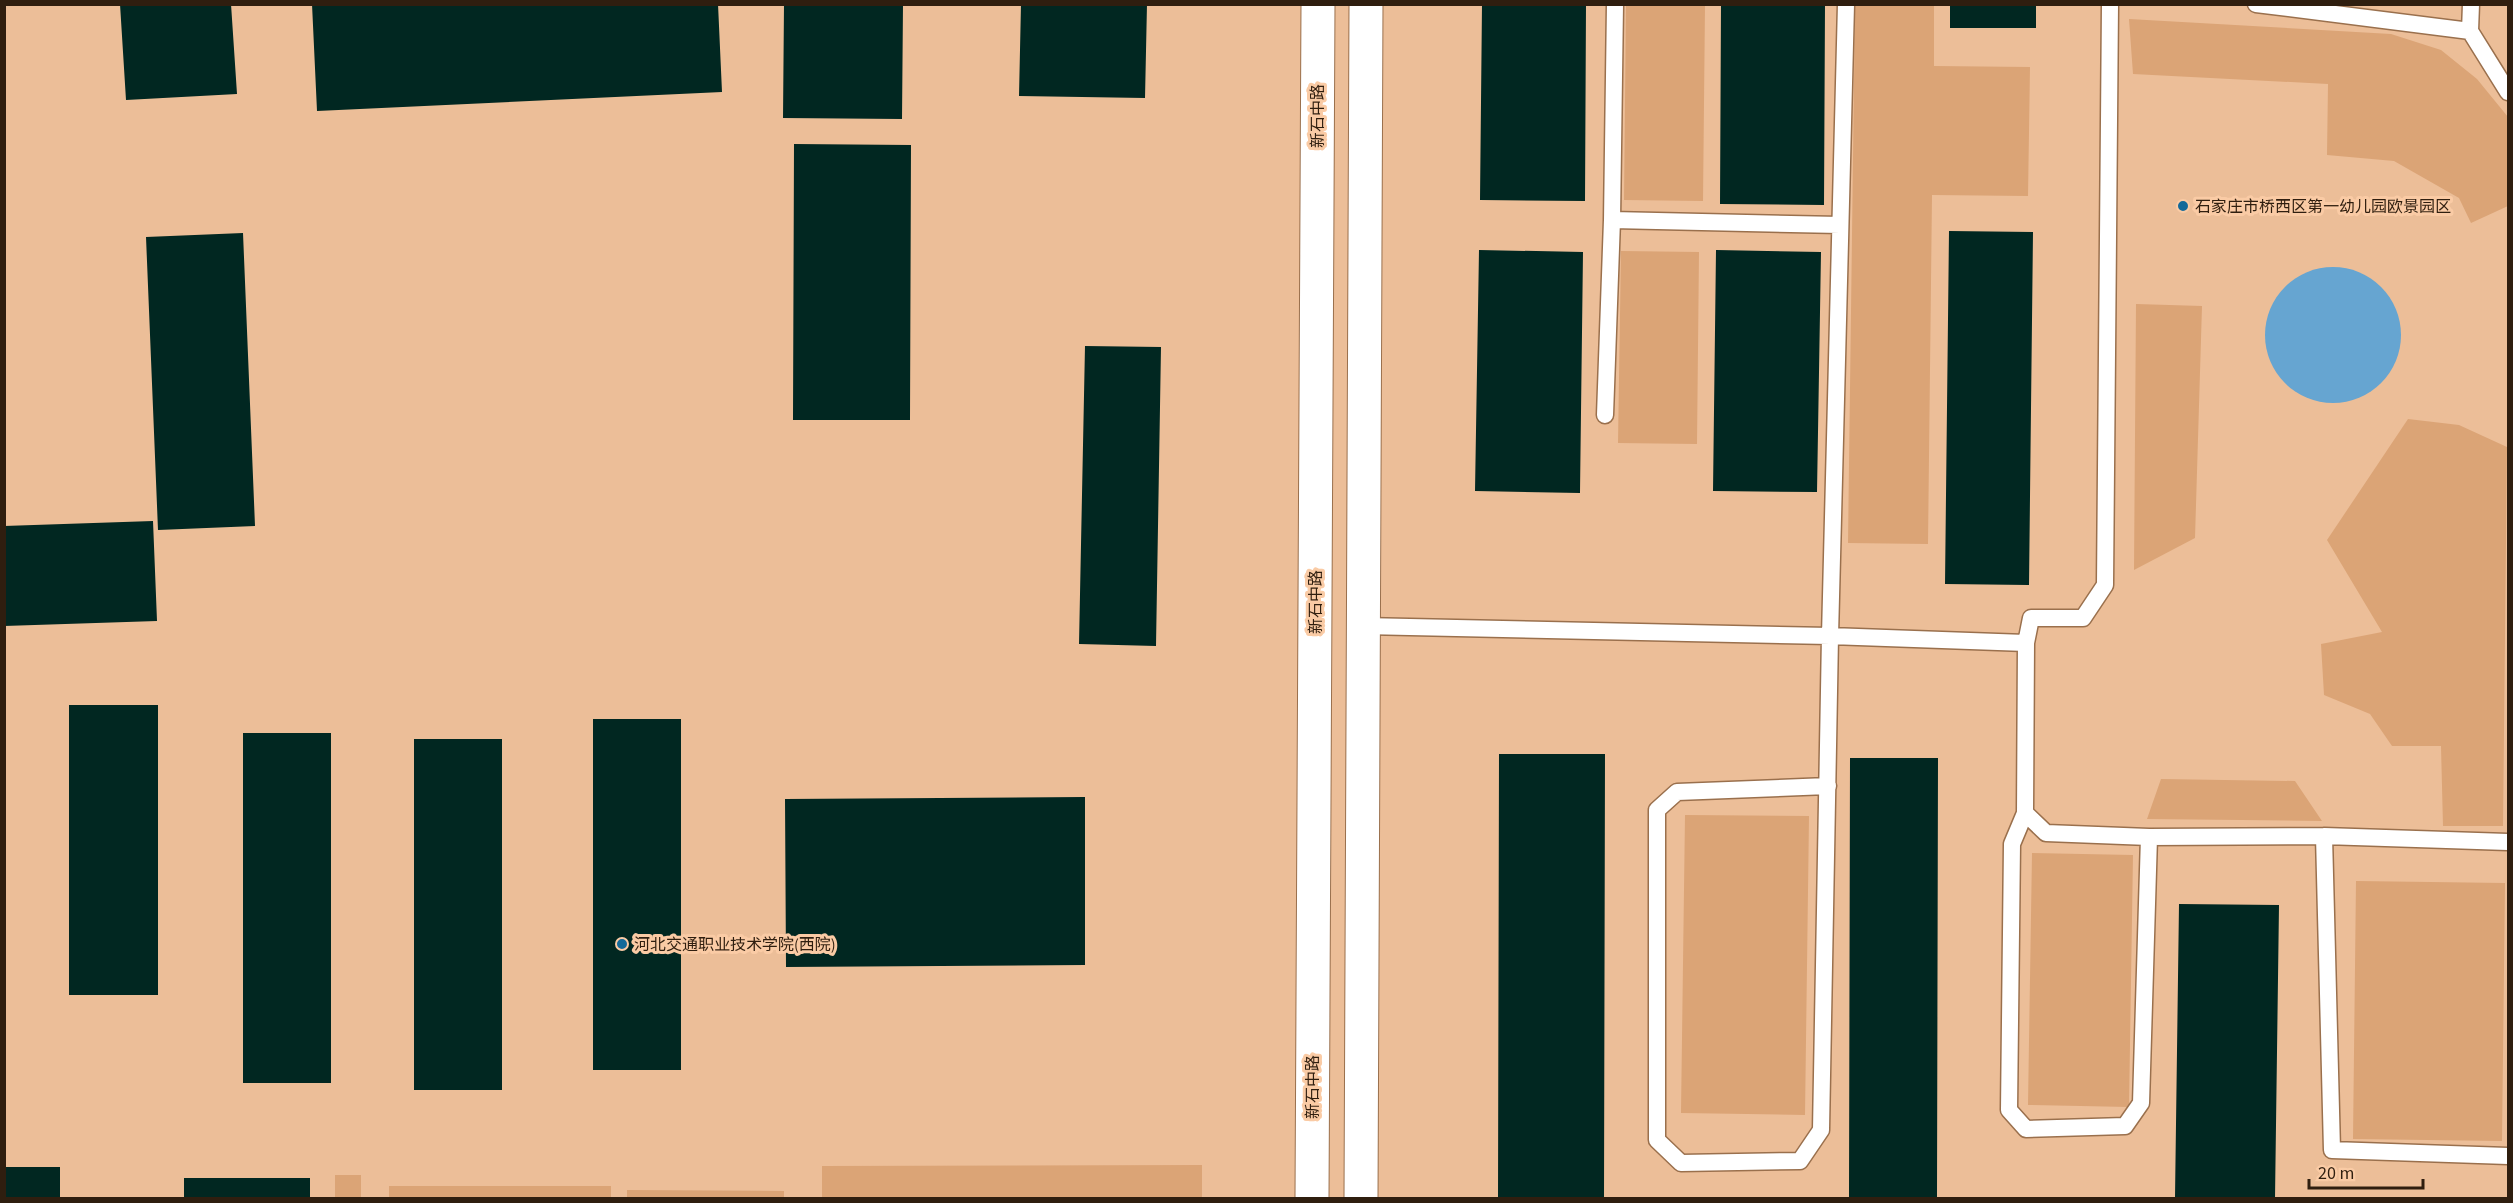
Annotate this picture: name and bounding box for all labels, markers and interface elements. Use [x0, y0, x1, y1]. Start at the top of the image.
street label: 新石中路 [1307, 84, 1329, 148]
place label: 石家庄市桥西区第一幼儿园欧景园区 [2195, 196, 2451, 218]
marker: 石家庄市桥西区第一幼儿园欧景园区 [2176, 199, 2190, 213]
street label: 新石中路 [1305, 570, 1327, 634]
place label: 河北交通职业技术学院(西院) [634, 934, 836, 956]
marker: 河北交通职业技术学院(西院) [615, 937, 629, 951]
street label: 新石中路 [1302, 1055, 1324, 1119]
scale bar [2309, 1152, 2423, 1190]
text: 20 m [2318, 1161, 2354, 1186]

